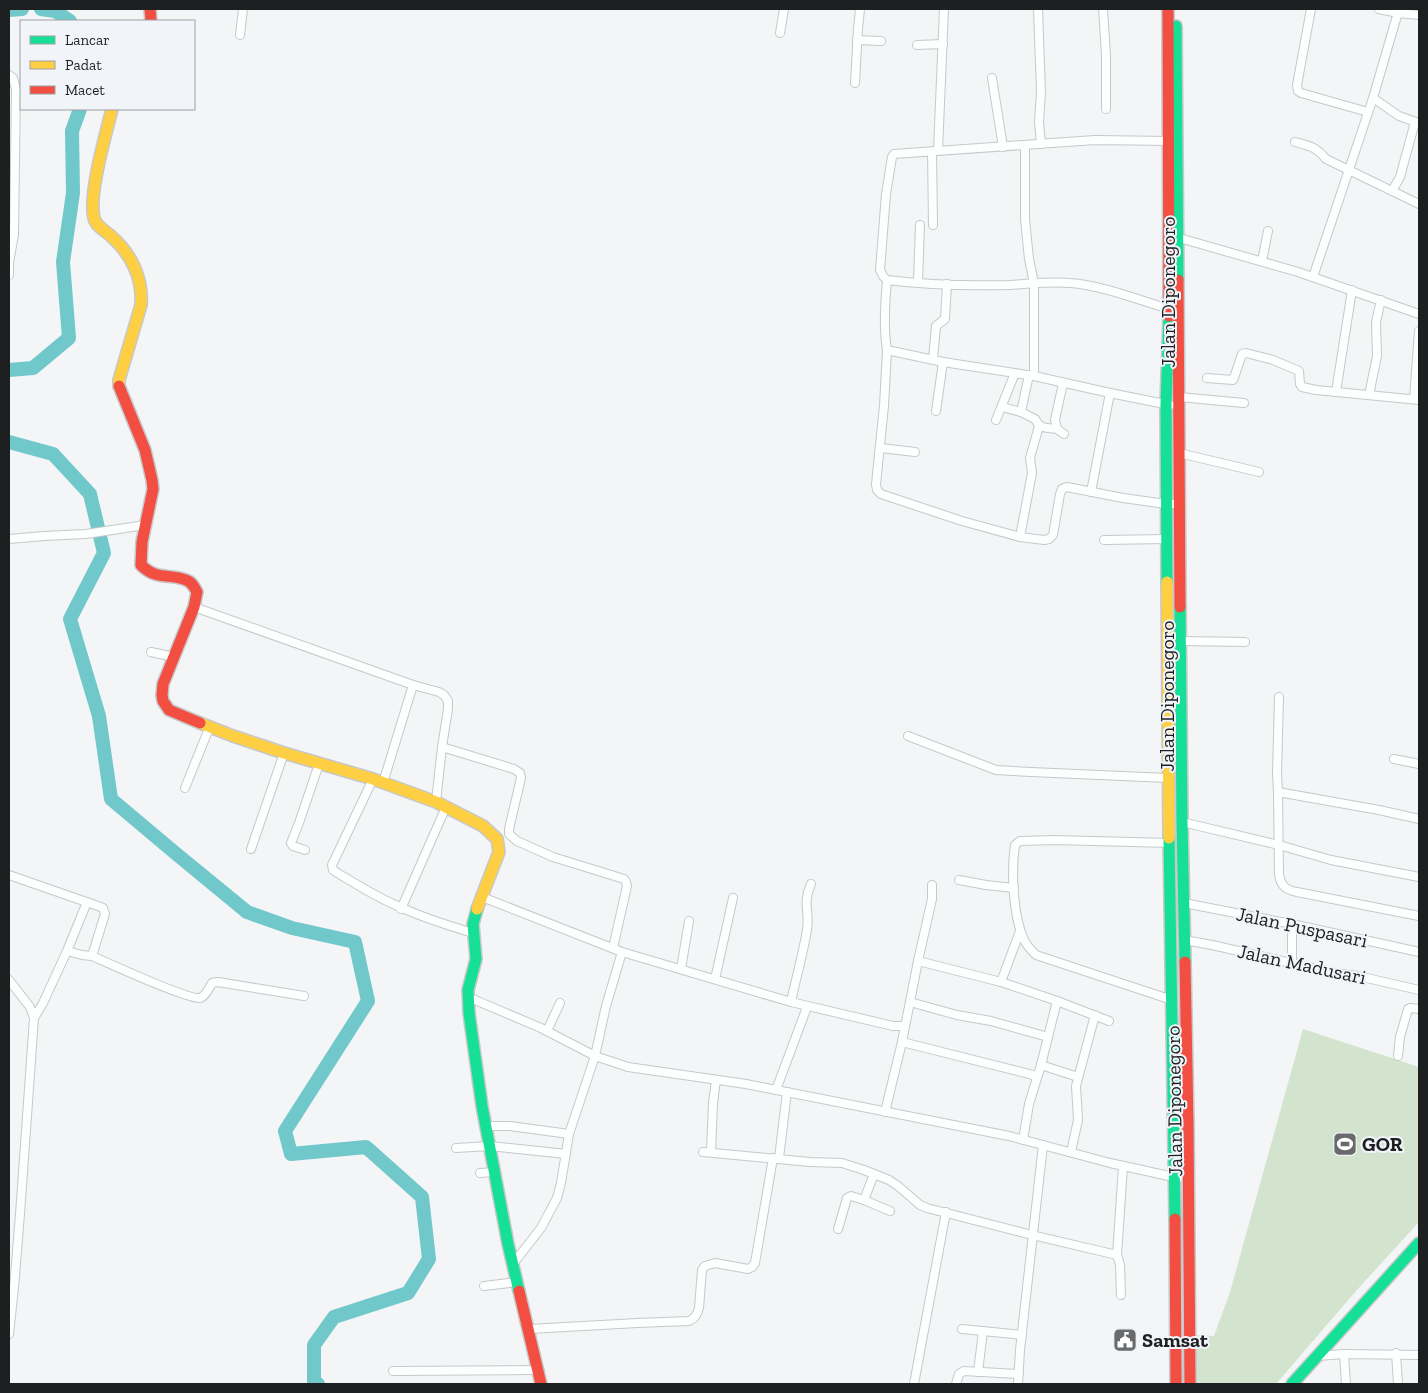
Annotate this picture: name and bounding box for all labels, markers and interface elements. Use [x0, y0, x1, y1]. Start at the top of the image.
legend [20, 20, 195, 110]
text: Lancar [65, 31, 110, 49]
text: Padat [65, 56, 102, 74]
text: Macet [65, 81, 105, 99]
street label: Jalan Diponegoro [1156, 217, 1180, 367]
street label: Jalan Diponegoro [1155, 621, 1179, 771]
street label: Jalan Puspasari [1234, 901, 1370, 953]
street label: Jalan Madusari [1235, 939, 1369, 989]
street label: Jalan Diponegoro [1161, 1025, 1187, 1177]
sports icon: GOR [1332, 1131, 1358, 1157]
place label: GOR [1362, 1132, 1403, 1156]
public building icon: Samsat [1112, 1327, 1138, 1353]
place label: Samsat [1142, 1328, 1209, 1352]

